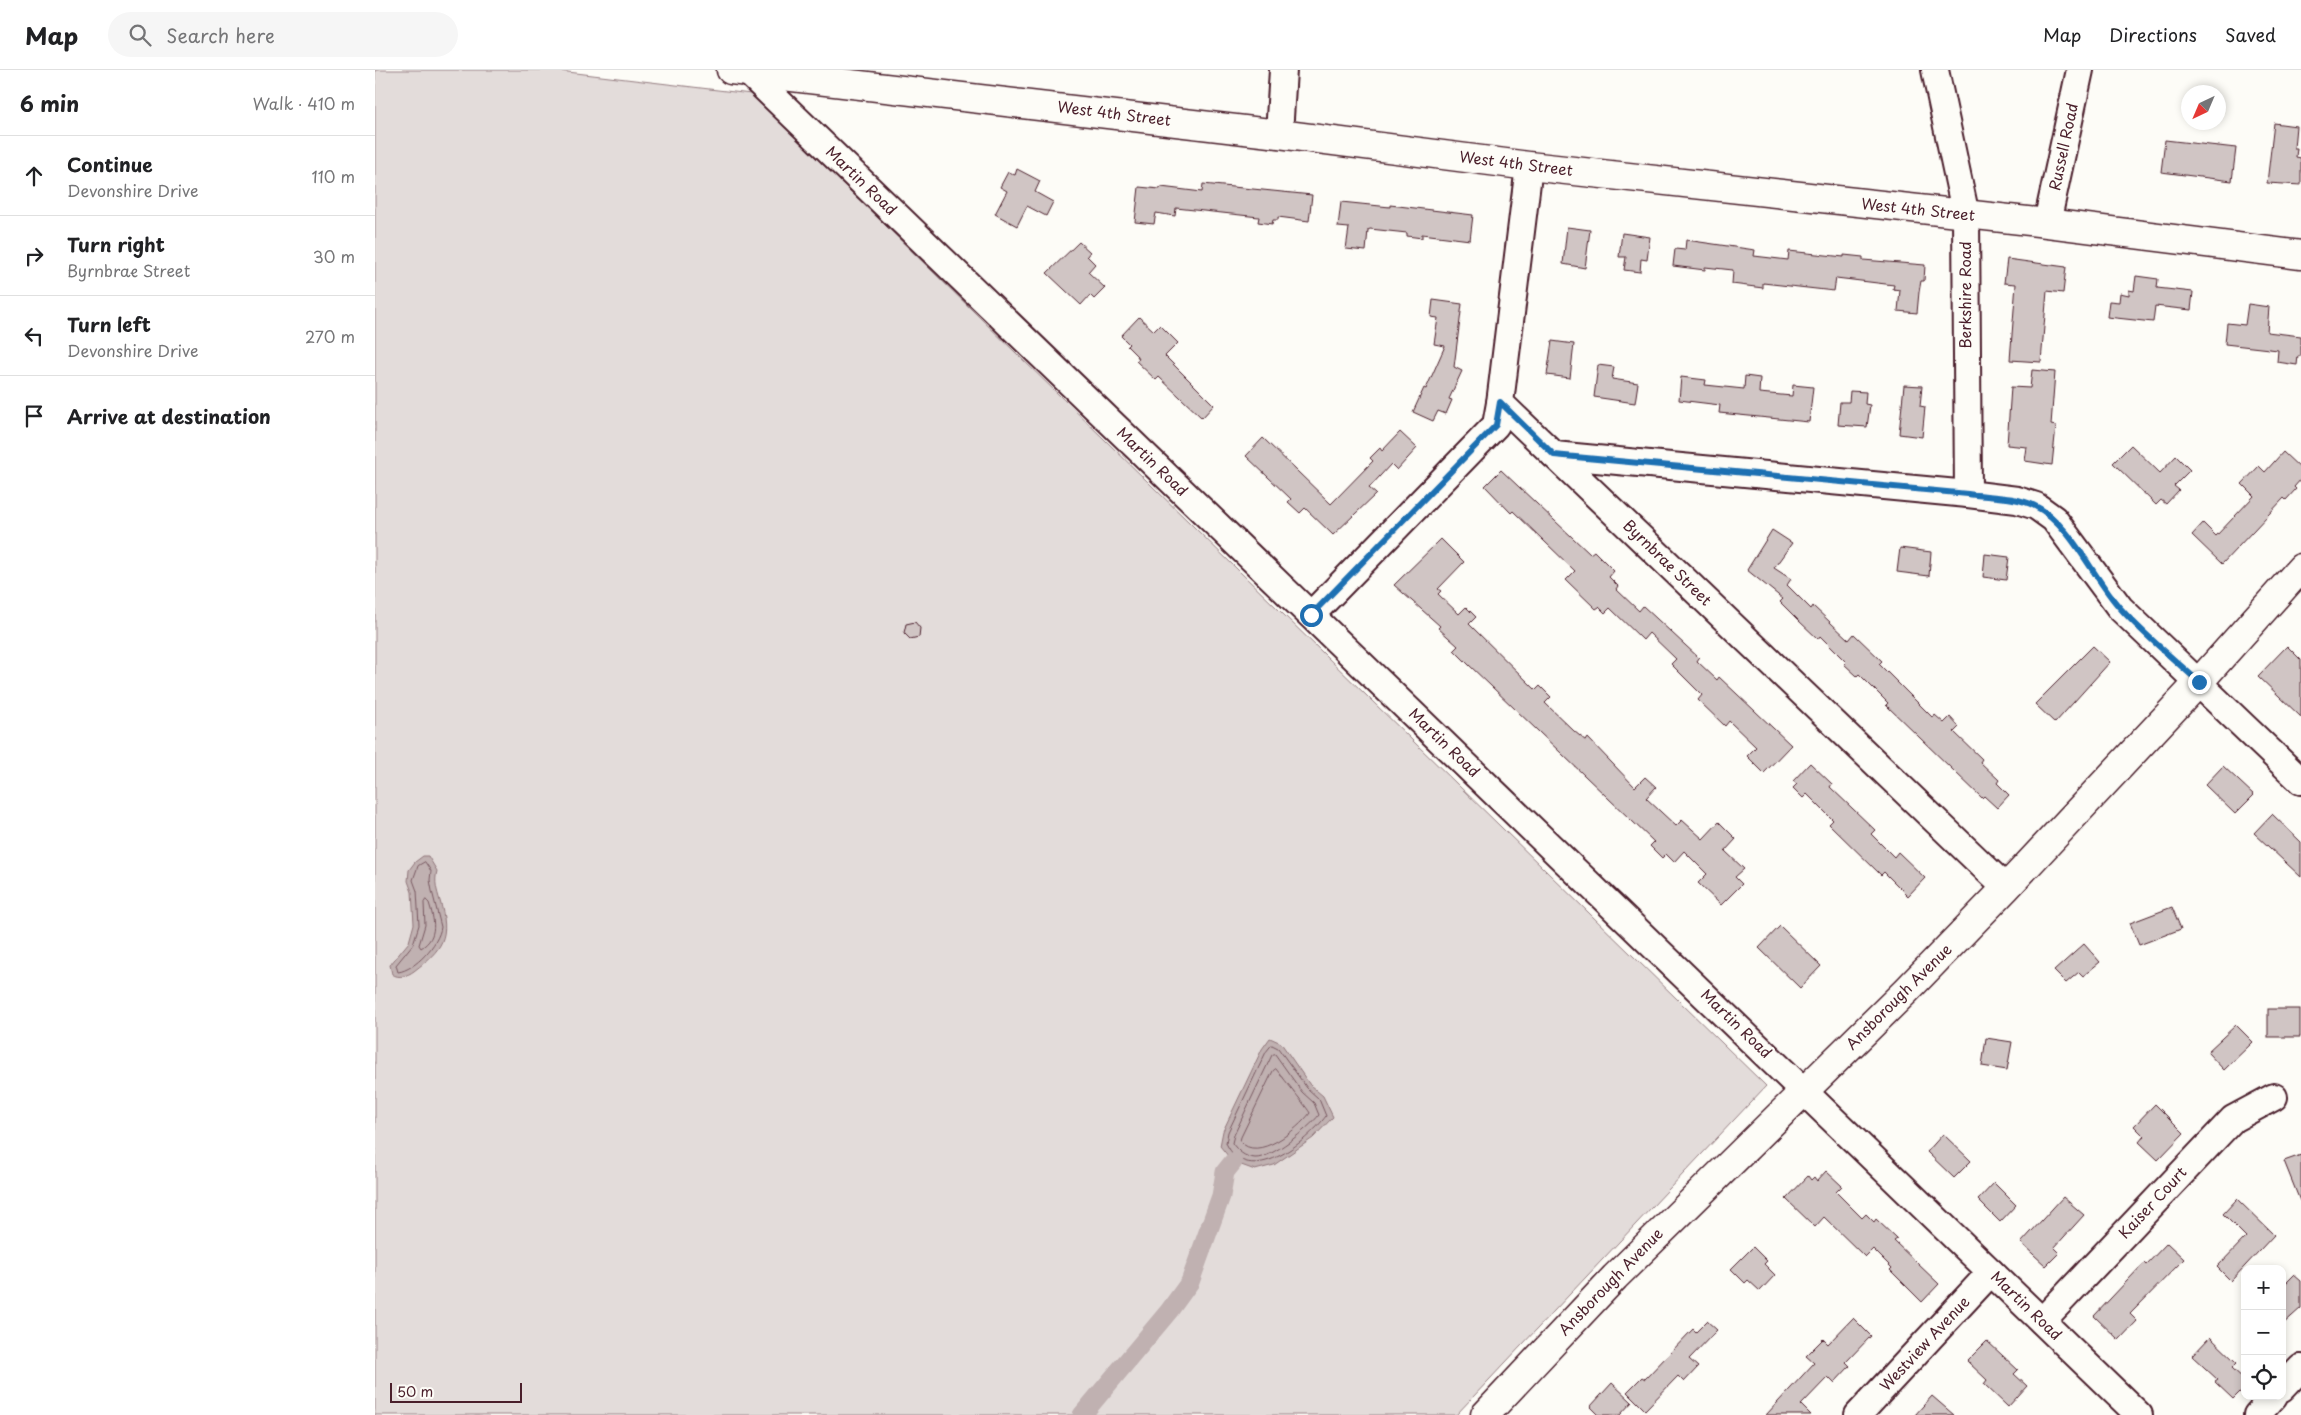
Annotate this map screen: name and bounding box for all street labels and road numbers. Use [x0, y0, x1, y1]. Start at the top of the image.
street label: West 4th Street [1056, 94, 1172, 131]
street label: Russell Road [2042, 101, 2083, 193]
street label: Martin Road [821, 140, 903, 220]
street label: West 4th Street [1458, 144, 1574, 181]
street label: West 4th Street [1860, 191, 1976, 226]
street label: Berkshire Road [1953, 241, 1976, 349]
street label: Martin Road [1112, 421, 1194, 501]
street label: Byrnbrae Street [1618, 514, 1718, 610]
street label: Martin Road [1404, 702, 1486, 782]
street label: Ansborough Avenue [1840, 938, 1956, 1054]
street label: Martin Road [1696, 983, 1778, 1063]
street label: Kaiser Court [2112, 1161, 2191, 1243]
street label: Ansborough Avenue [1552, 1222, 1667, 1340]
street label: Martin Road [1986, 1265, 2068, 1345]
street label: Westview Avenue [1874, 1290, 1974, 1396]

